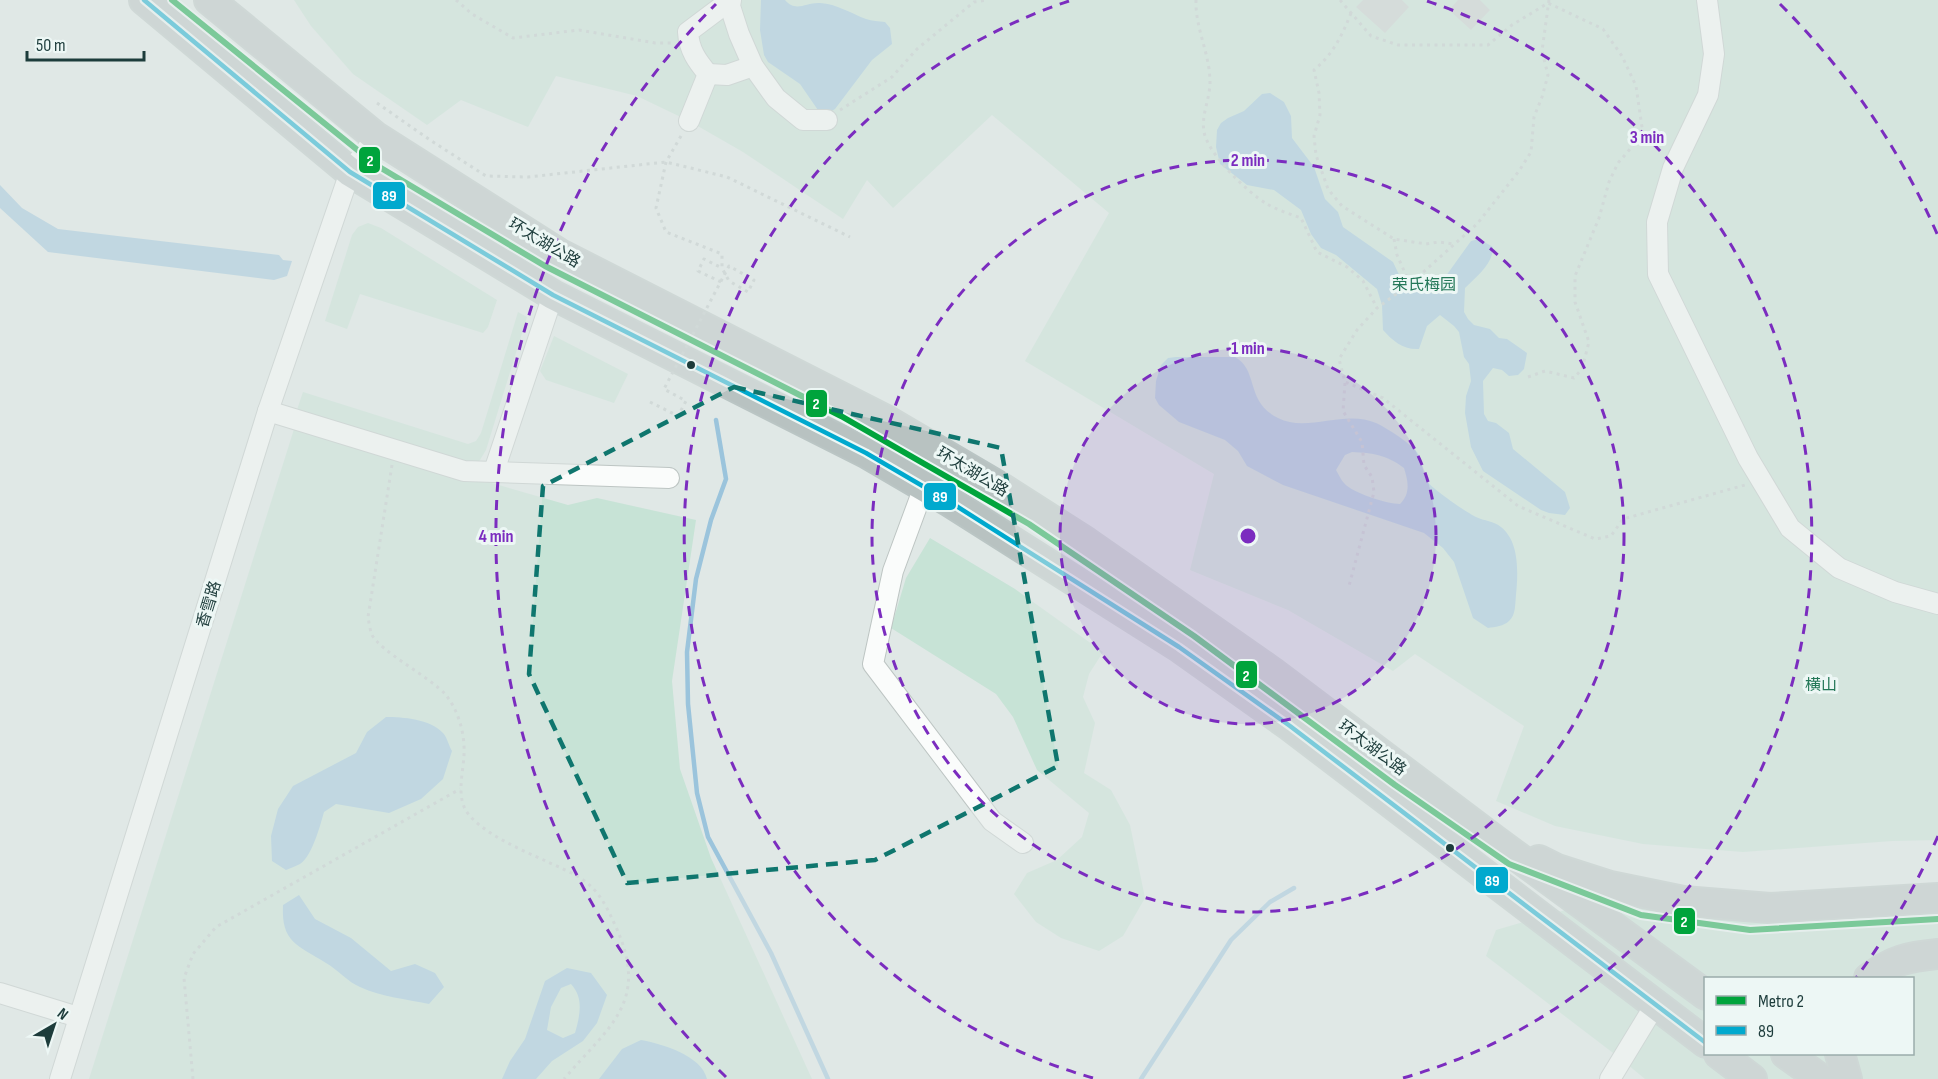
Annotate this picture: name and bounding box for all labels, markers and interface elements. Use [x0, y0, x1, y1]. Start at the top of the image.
scale bar [27, 24, 144, 62]
text: 50 m [36, 35, 66, 56]
text: 3 min [1630, 127, 1664, 148]
line badge: 2 [358, 146, 381, 174]
text: 2 min [1231, 150, 1265, 171]
text: 2 [366, 152, 374, 171]
line badge: 89 [372, 181, 406, 210]
text: 89 [381, 187, 397, 206]
street label: 环太湖公路 [505, 215, 583, 272]
park label: 荣氏梅园 [1392, 276, 1456, 295]
text: 1 min [1231, 338, 1265, 359]
unlabelled marker [685, 359, 697, 371]
line badge: 2 [805, 389, 828, 418]
text: 2 [812, 395, 820, 414]
street label: 环太湖公路 [933, 444, 1011, 501]
line badge: 89 [923, 482, 957, 511]
text: 89 [932, 488, 948, 507]
text: 4 min [479, 526, 513, 547]
centre of rings [1238, 526, 1258, 546]
street label: 香雪路 [193, 579, 226, 630]
line badge: 2 [1235, 660, 1258, 689]
text: 2 [1242, 667, 1250, 686]
park label: 横山 [1805, 676, 1837, 695]
street label: 环太湖公路 [1334, 717, 1410, 780]
unlabelled marker [1444, 842, 1456, 854]
line badge: 89 [1475, 866, 1509, 894]
text: 89 [1484, 872, 1500, 891]
line badge: 2 [1673, 907, 1696, 935]
text: 2 [1680, 913, 1688, 932]
legend [1704, 977, 1914, 1055]
text: Metro 2 [1758, 991, 1804, 1012]
north arrow [24, 995, 84, 1055]
text: N [53, 1004, 72, 1025]
text: 89 [1758, 1021, 1774, 1042]

